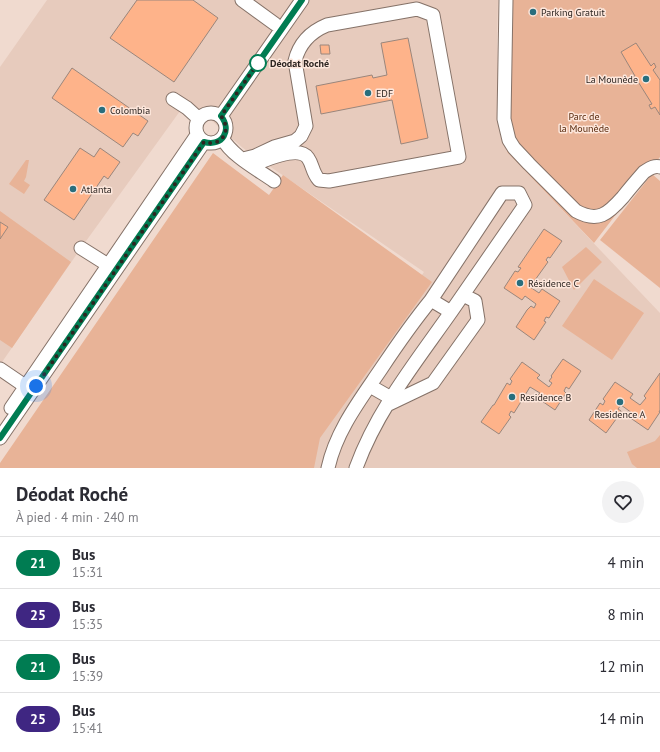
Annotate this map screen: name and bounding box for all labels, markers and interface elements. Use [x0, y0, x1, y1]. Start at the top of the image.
place label: Parking Gratuit [541, 6, 606, 19]
marker: Parking Gratuit [528, 7, 538, 17]
marker: Déodat Roché [249, 54, 267, 72]
place label: Déodat Roché [270, 57, 329, 70]
place label: La Mounède [586, 73, 638, 86]
marker: La Mounède [641, 74, 651, 84]
place label: EDF [376, 87, 393, 100]
marker: EDF [363, 88, 373, 98]
place label: Colombia [110, 104, 150, 117]
marker: Colombia [97, 105, 107, 115]
park label: Parc de la Mounède [559, 110, 609, 135]
place label: Atlanta [81, 183, 112, 196]
marker: Atlanta [68, 184, 78, 194]
place label: Résidence C [528, 277, 579, 290]
marker: Résidence C [515, 278, 525, 288]
your location [26, 376, 46, 396]
place label: Residence B [520, 391, 571, 404]
marker: Residence B [507, 392, 517, 402]
marker: Residence A [615, 397, 625, 407]
place label: Residence A [595, 408, 646, 421]
button: heart [602, 481, 644, 523]
text: Déodat Roché [16, 482, 128, 506]
text: À pied · 4 min · 240 m [16, 509, 138, 526]
text: Bus [72, 545, 95, 564]
text: 4 min [607, 553, 644, 572]
text: 21 [30, 554, 46, 572]
text: 15:31 [72, 564, 103, 581]
text: Bus [72, 597, 95, 616]
text: 8 min [607, 605, 644, 624]
text: 25 [30, 606, 46, 624]
text: 15:35 [72, 616, 103, 633]
text: Bus [72, 649, 95, 668]
text: 12 min [599, 657, 644, 676]
text: 21 [30, 658, 46, 676]
text: 15:39 [72, 668, 103, 685]
text: Bus [72, 701, 95, 720]
text: 14 min [599, 709, 644, 728]
text: 25 [30, 710, 46, 728]
text: 15:41 [72, 720, 103, 737]

